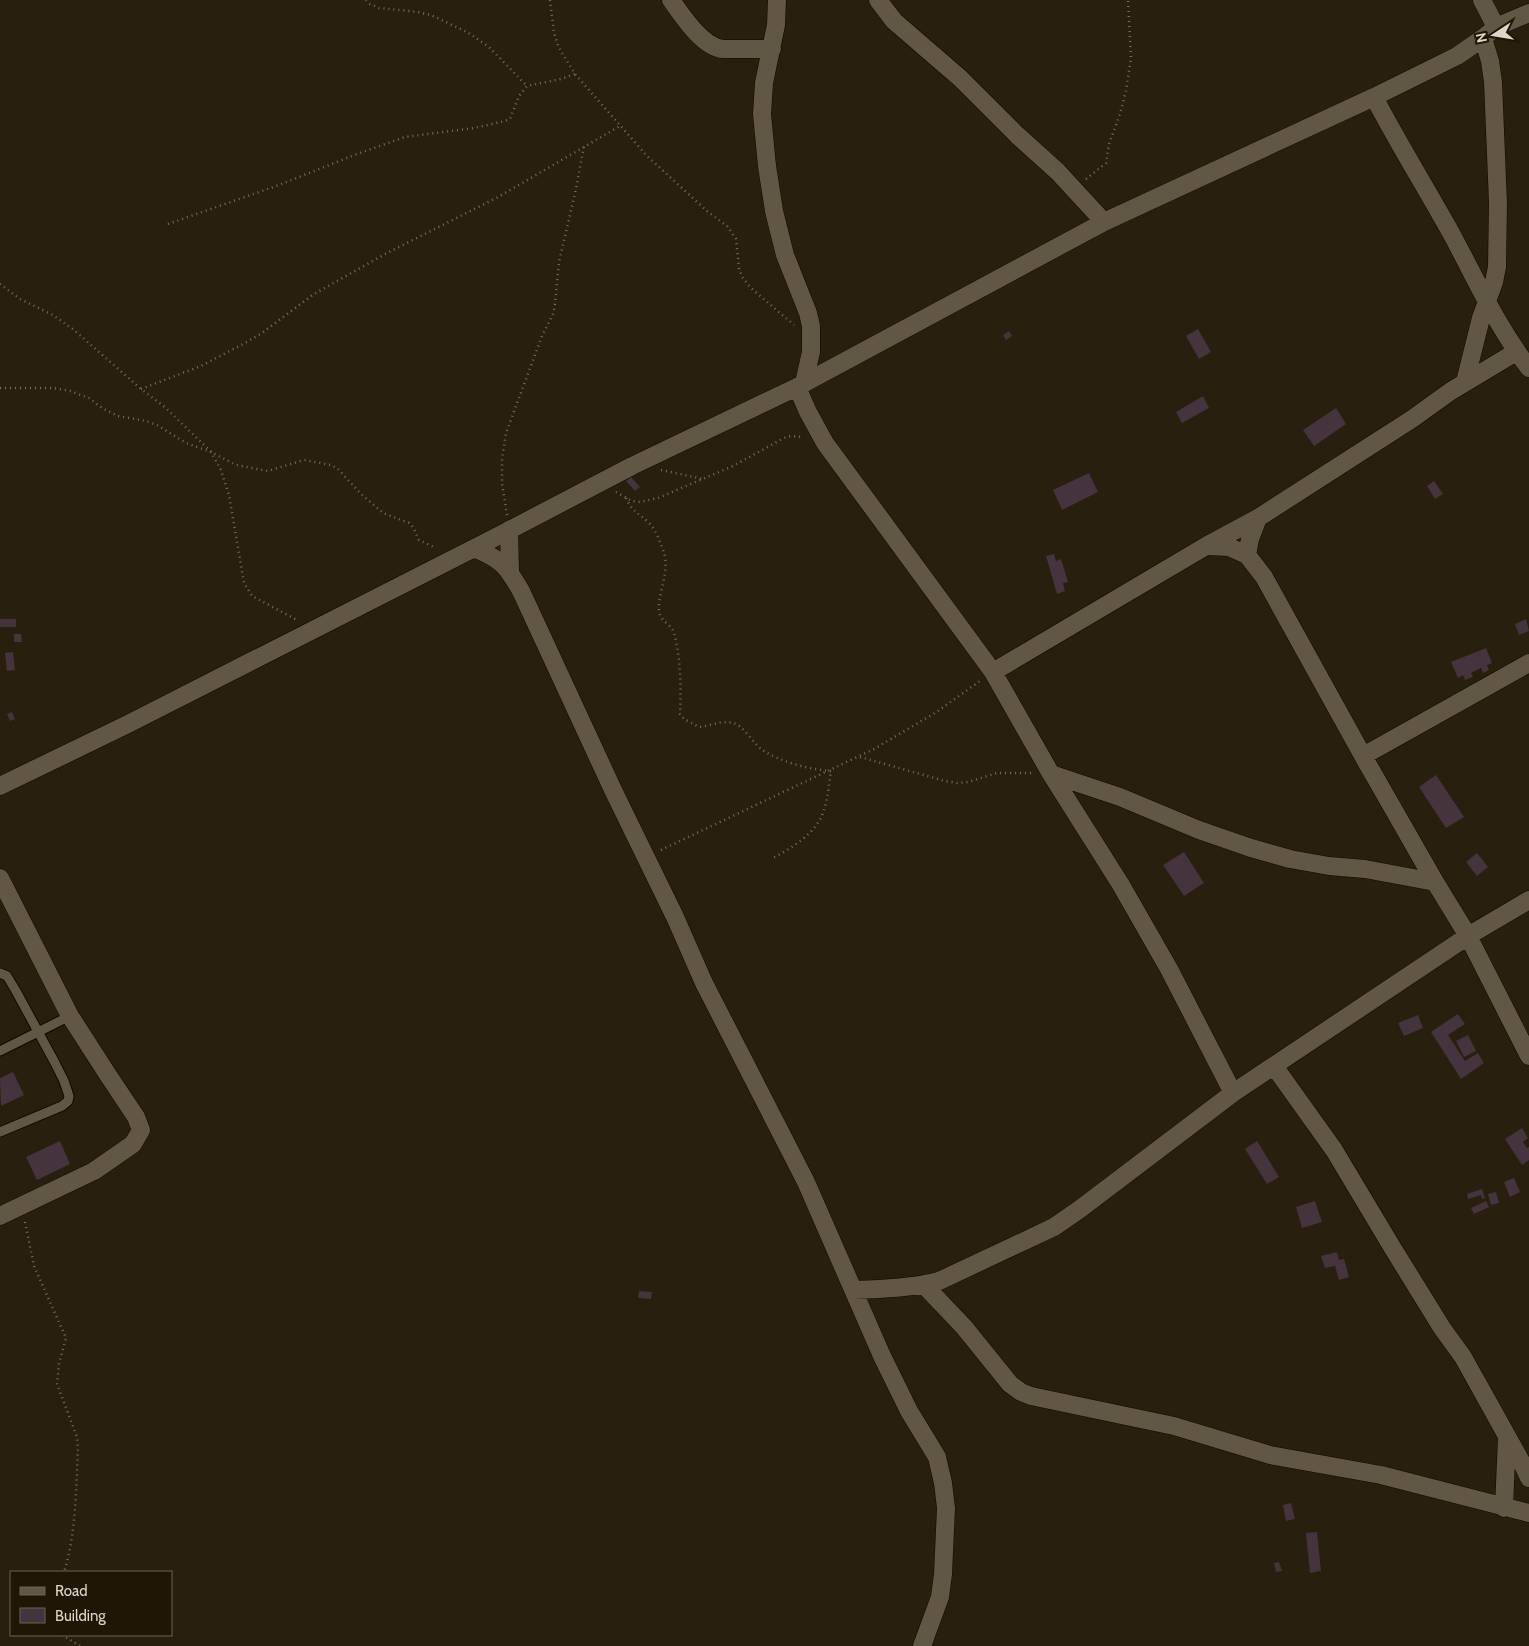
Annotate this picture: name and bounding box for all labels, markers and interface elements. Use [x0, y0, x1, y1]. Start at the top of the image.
north arrow [1469, 10, 1519, 60]
text: N [1471, 31, 1491, 44]
legend [10, 1571, 172, 1636]
text: Road [55, 1582, 88, 1600]
text: Building [55, 1607, 106, 1625]

